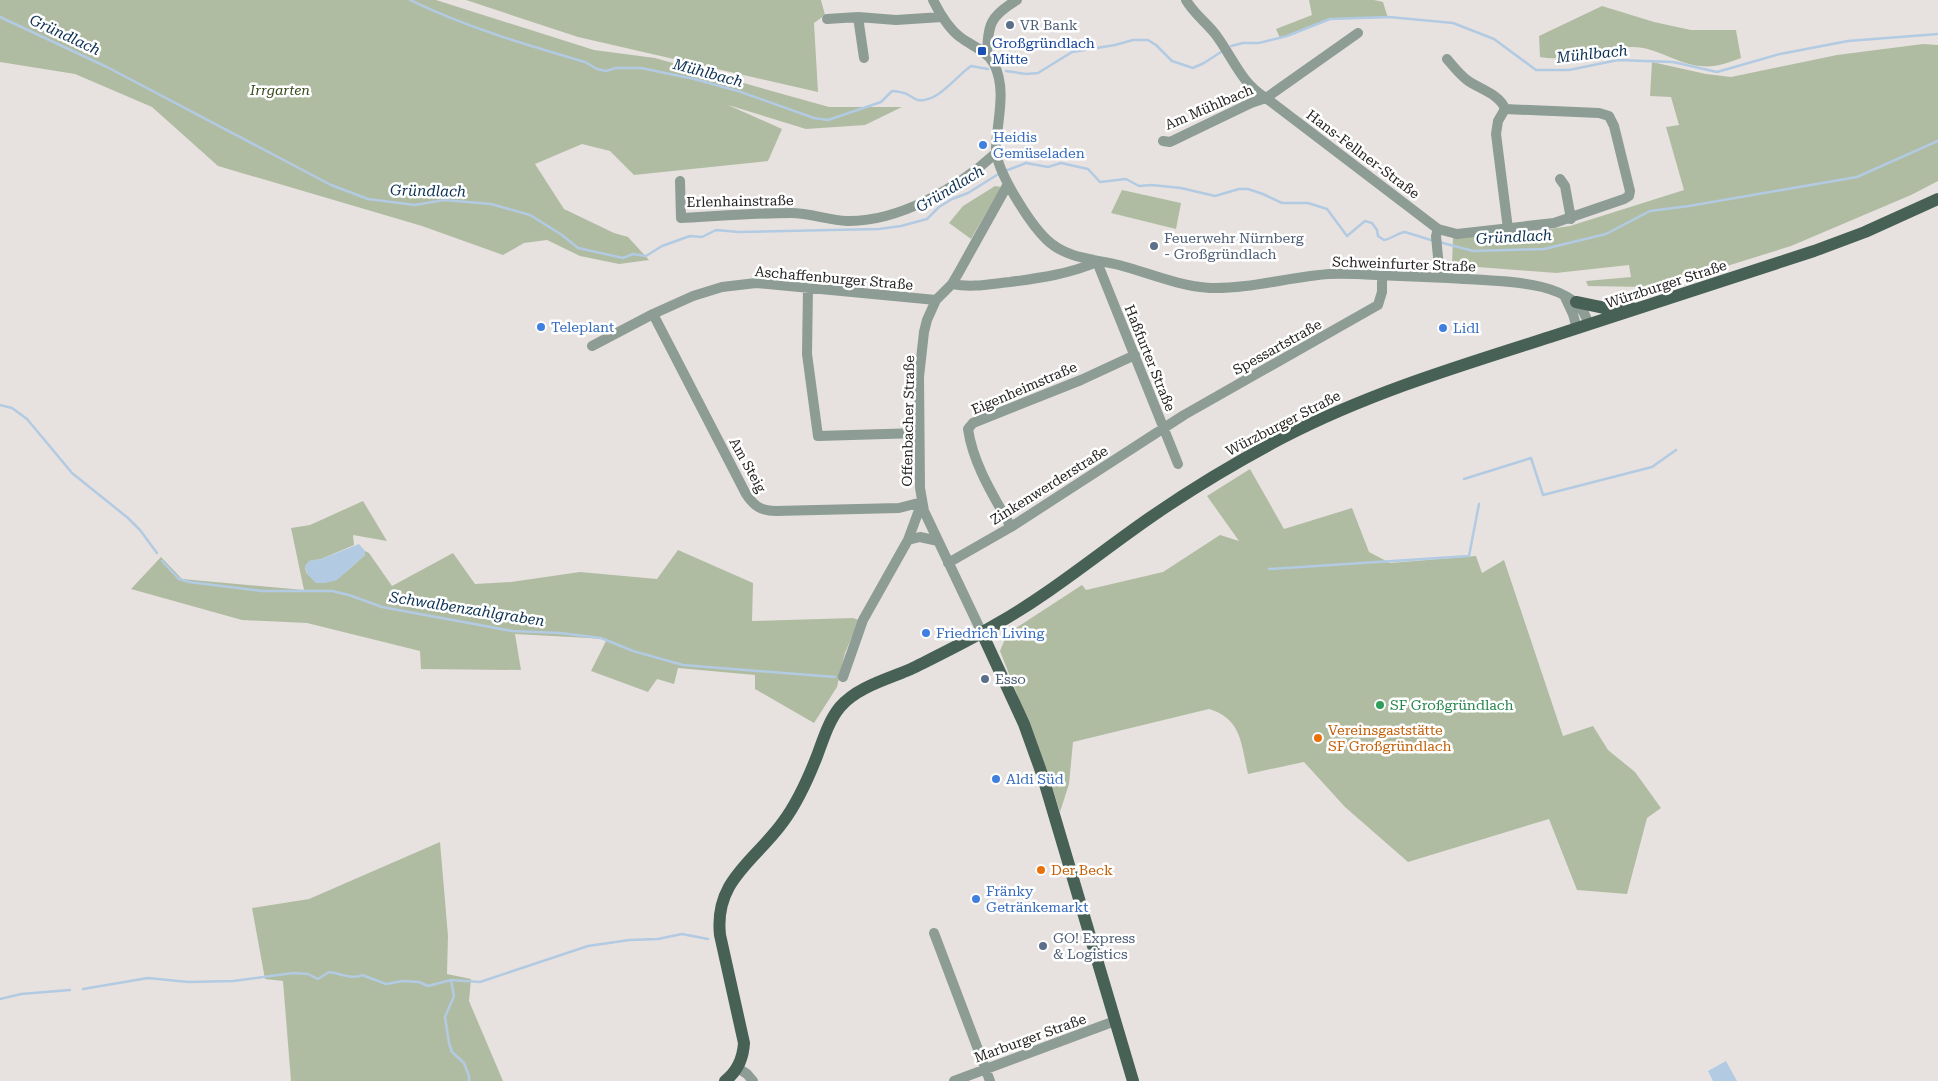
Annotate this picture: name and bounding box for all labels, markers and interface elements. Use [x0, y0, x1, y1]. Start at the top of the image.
water label: Gründlach [27, 11, 103, 59]
place label: VR Bank [1020, 17, 1078, 33]
marker: VR Bank [1004, 19, 1016, 31]
place label: Großgründlach Mitte [992, 35, 1095, 67]
water label: Mühlbach [1555, 41, 1628, 67]
marker: Großgründlach Mitte [976, 45, 988, 57]
water label: Mühlbach [670, 55, 745, 91]
street label: Am Mühlbach [1162, 81, 1256, 133]
park label: Irrgarten [249, 82, 310, 98]
street label: Hans-Fellner-Straße [1303, 106, 1423, 202]
place label: Heidis Gemüseladen [993, 129, 1085, 161]
marker: Heidis Gemüseladen [977, 139, 989, 151]
water label: Gründlach [913, 162, 987, 216]
water label: Gründlach [390, 181, 466, 201]
street label: Erlenhainstraße [686, 192, 794, 210]
water label: Gründlach [1476, 226, 1552, 248]
place label: Feuerwehr Nürnberg - Großgründlach [1164, 230, 1304, 262]
marker: Feuerwehr Nürnberg - Großgründlach [1148, 240, 1160, 252]
street label: Schweinfurter Straße [1332, 253, 1476, 275]
street label: Würzburger Straße [1603, 257, 1729, 311]
street label: Aschaffenburger Straße [754, 263, 914, 293]
street label: Haßfurter Straße [1121, 302, 1179, 414]
street label: Spessartstraße [1230, 316, 1324, 378]
place label: Teleplant [551, 319, 614, 335]
place label: Lidl [1453, 320, 1480, 336]
marker: Teleplant [535, 321, 547, 333]
marker: Lidl [1437, 322, 1449, 334]
street label: Offenbacher Straße [899, 355, 917, 487]
street label: Eigenheimstraße [969, 358, 1079, 417]
street label: Würzburger Straße [1223, 387, 1343, 459]
street label: Am Steig [726, 435, 770, 495]
street label: Zinkenwerderstraße [987, 442, 1111, 528]
water label: Schwalbenzahlgraben [387, 588, 546, 630]
place label: Friedrich Living [936, 625, 1045, 641]
marker: Friedrich Living [920, 627, 932, 639]
place label: Esso [995, 671, 1026, 687]
marker: Esso [979, 673, 991, 685]
place label: SF Großgründlach [1390, 697, 1514, 713]
marker: SF Großgründlach [1374, 699, 1386, 711]
place label: Vereinsgaststätte SF Großgründlach [1328, 722, 1452, 754]
marker: Vereinsgaststätte SF Großgründlach [1312, 732, 1324, 744]
place label: Aldi Süd [1006, 771, 1064, 787]
marker: Aldi Süd [990, 773, 1002, 785]
place label: Der Beck [1051, 862, 1113, 878]
marker: Der Beck [1035, 864, 1047, 876]
place label: Fränky Getränkemarkt [986, 883, 1088, 915]
marker: Fränky Getränkemarkt [970, 893, 982, 905]
place label: GO! Express & Logistics [1053, 930, 1136, 962]
marker: GO! Express & Logistics [1037, 940, 1049, 952]
street label: Marburger Straße [972, 1010, 1088, 1066]

